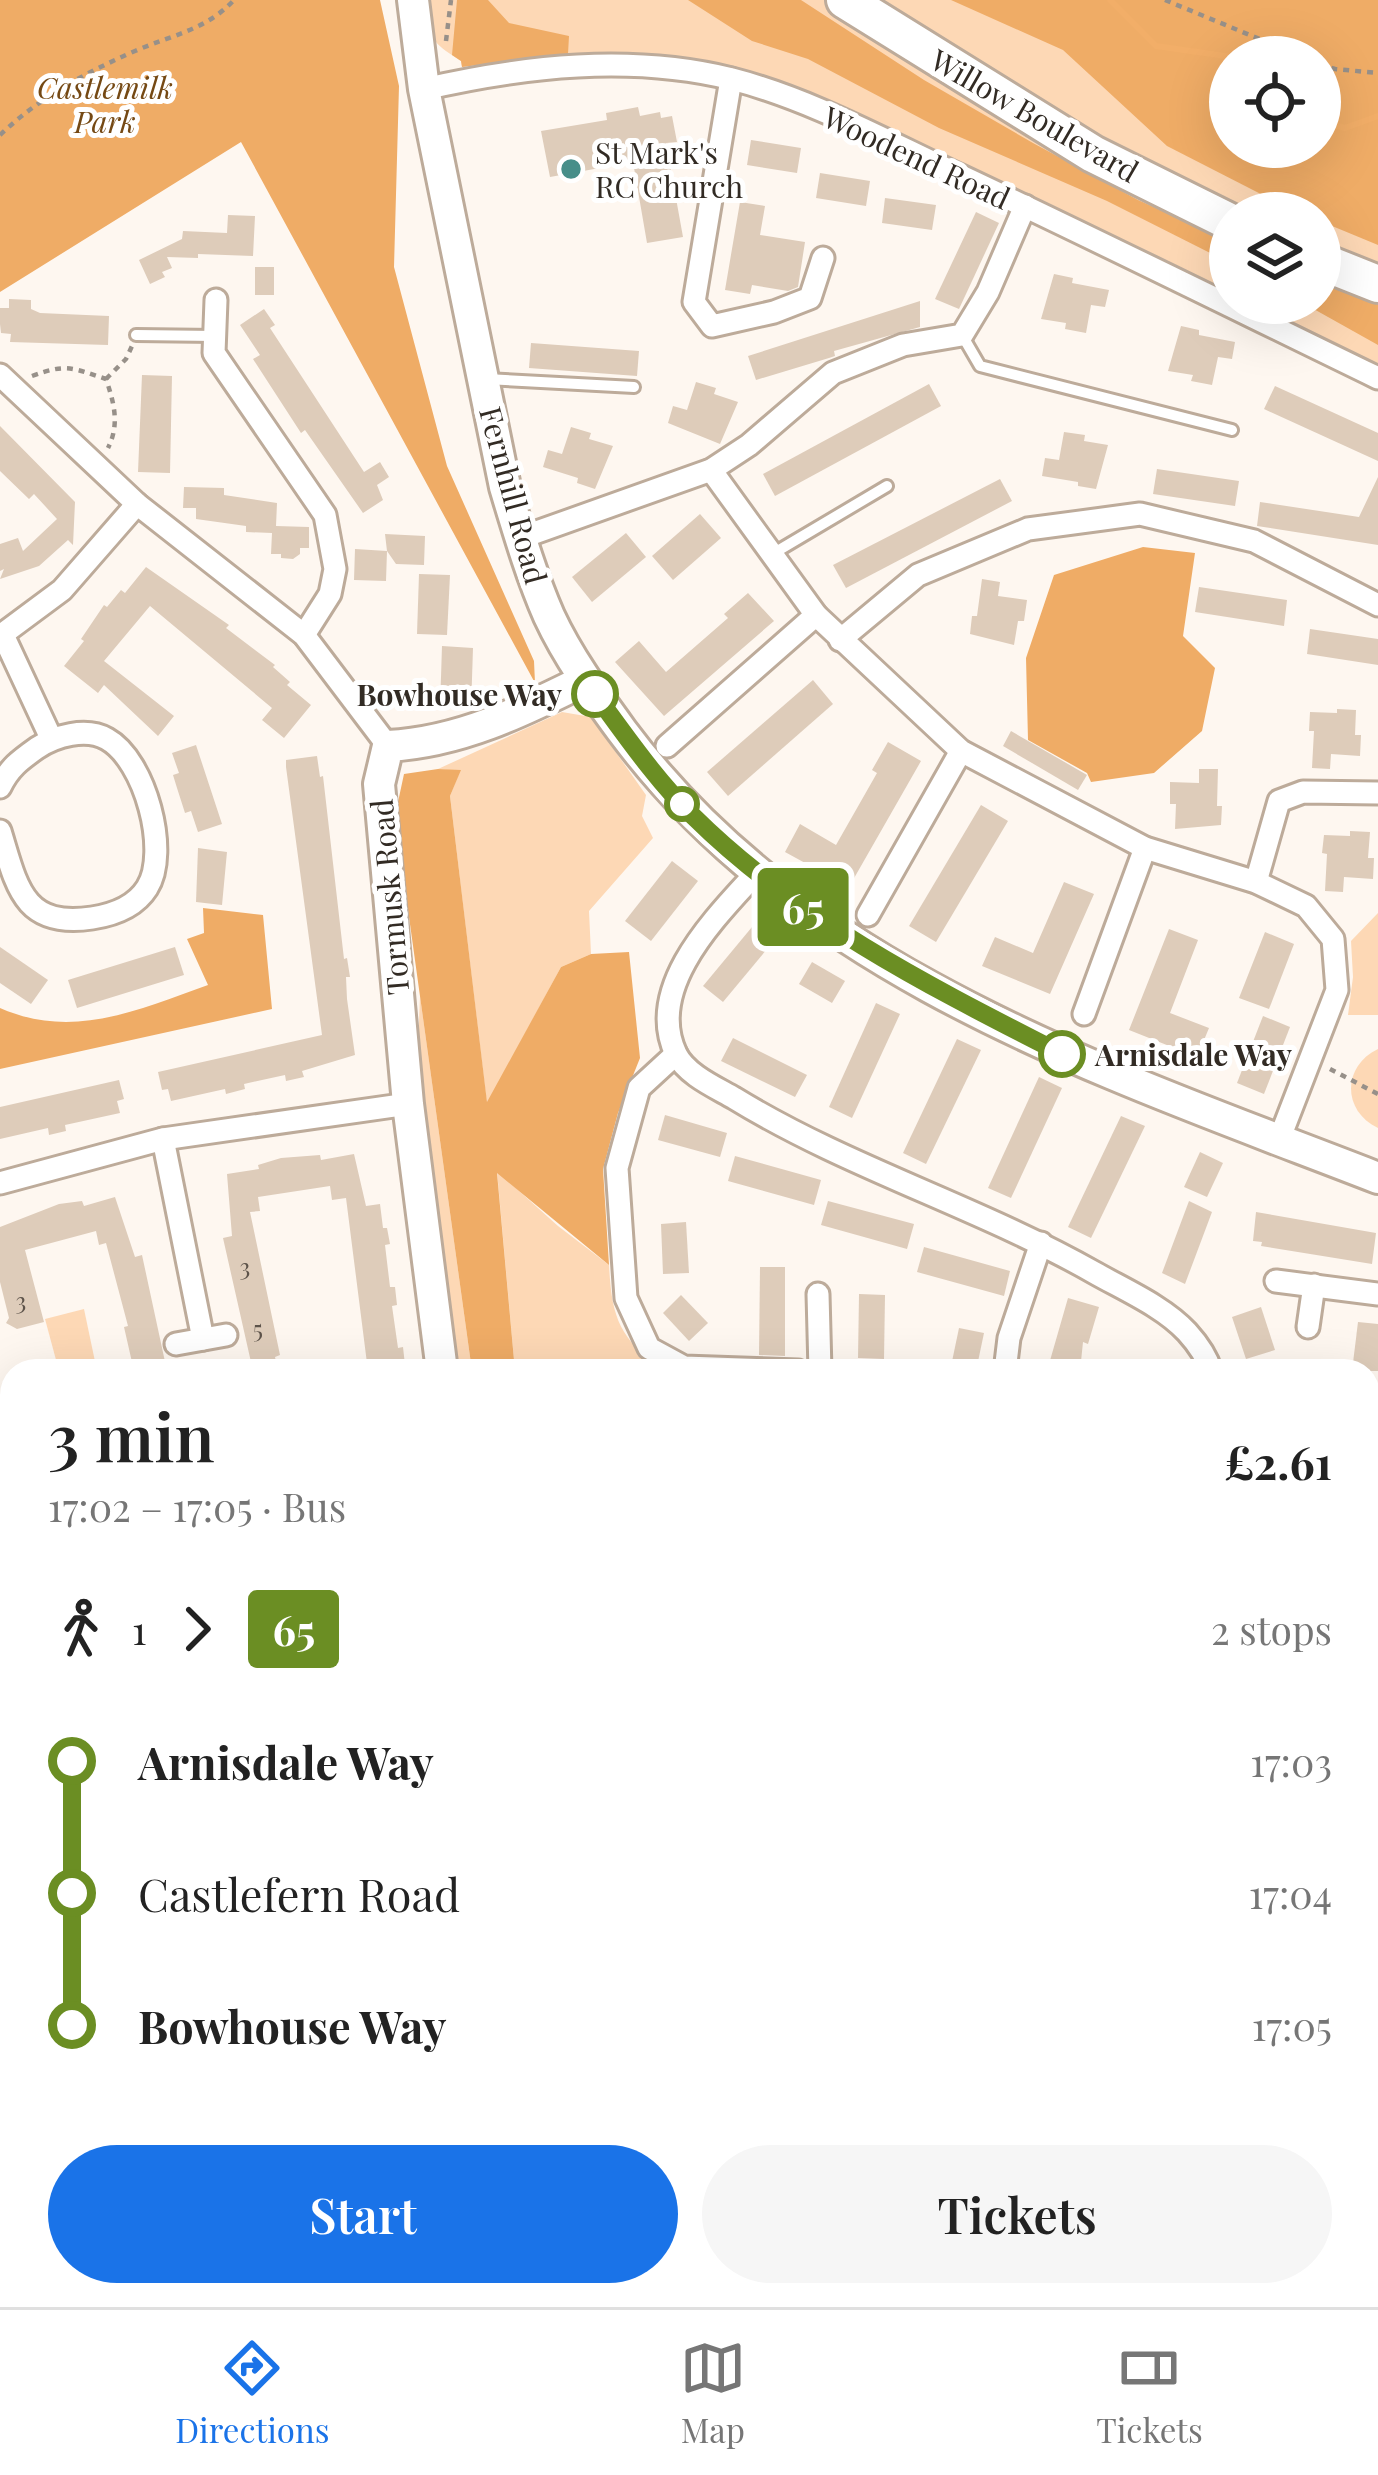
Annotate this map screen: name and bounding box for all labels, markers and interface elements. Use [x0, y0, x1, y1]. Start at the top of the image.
map controls [1209, 36, 1341, 324]
button: locate [1209, 36, 1341, 168]
street label: Willow Boulevard [923, 39, 1146, 191]
park label: Castlemilk Park [37, 67, 173, 141]
street label: Woodend Road [816, 96, 1017, 218]
place label: St Mark's RC Church [595, 132, 744, 206]
marker: St Mark's RC Church [558, 156, 584, 182]
button: layers [1209, 192, 1341, 324]
street label: Fernhill Road [471, 402, 557, 588]
marker: Bowhouse Way [573, 672, 617, 716]
place label: Bowhouse Way [356, 674, 562, 714]
unlabelled marker [666, 788, 698, 820]
street label: Tormusk Road [361, 797, 417, 997]
line badge: 65 [749, 868, 857, 946]
text: 65 [782, 879, 824, 935]
marker: Arnisdale Way [1040, 1032, 1084, 1076]
place label: Arnisdale Way [1094, 1034, 1293, 1074]
house number: 3 [240, 1250, 250, 1282]
house number: 3 [16, 1284, 26, 1316]
house number: 5 [253, 1312, 263, 1344]
text: 3 min [48, 1391, 215, 1479]
text: £2.61 [1224, 1431, 1332, 1491]
text: 17:02 – 17:05 · Bus [48, 1480, 346, 1532]
icon: walk [48, 1596, 114, 1662]
icon: forward [164, 1596, 230, 1662]
text: 65 [272, 1601, 315, 1657]
text: 1 [132, 1603, 146, 1655]
text: 2 stops [1211, 1603, 1332, 1655]
text: Arnisdale Way [138, 1731, 434, 1791]
text: 17:03 [1250, 1735, 1332, 1787]
text: Castlefern Road [138, 1863, 460, 1923]
text: 17:04 [1249, 1867, 1332, 1919]
text: Bowhouse Way [138, 1995, 446, 2055]
text: 17:05 [1252, 1999, 1332, 2051]
button: Start [48, 2145, 678, 2283]
button: Tickets [702, 2145, 1332, 2283]
tab: Directions [175, 2335, 329, 2451]
tab: Map [680, 2335, 746, 2451]
tab: Tickets [1096, 2335, 1203, 2451]

